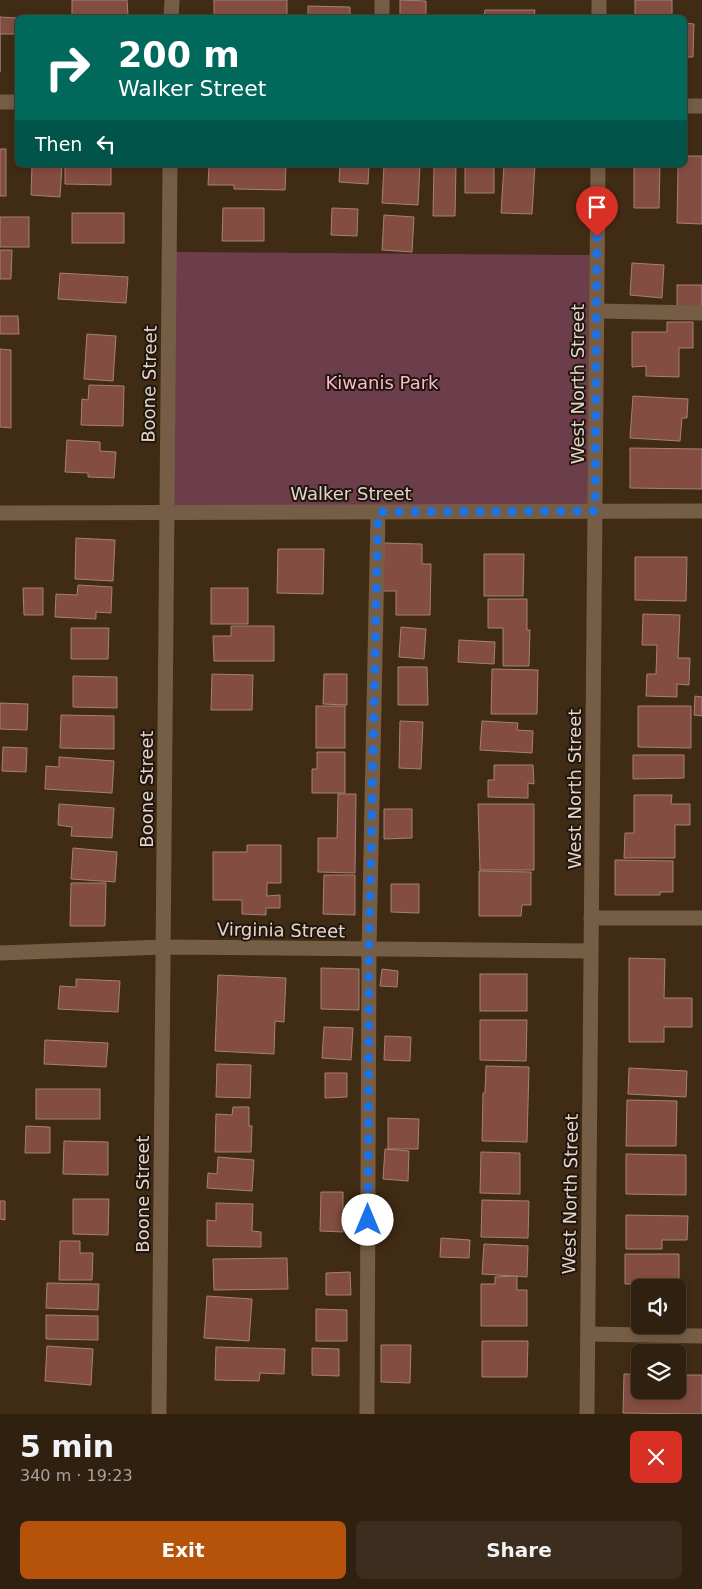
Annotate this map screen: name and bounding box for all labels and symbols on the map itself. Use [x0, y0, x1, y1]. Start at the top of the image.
pin [576, 186, 618, 237]
street label: West North Street [567, 304, 588, 464]
street label: Boone Street [137, 325, 161, 443]
park label: Kiwanis Park [326, 372, 439, 393]
street label: Walker Street [290, 483, 412, 504]
street label: West North Street [564, 709, 585, 869]
street label: Boone Street [136, 730, 157, 848]
street label: Virginia Street [217, 918, 345, 942]
street label: West North Street [558, 1113, 582, 1275]
street label: Boone Street [132, 1135, 153, 1253]
position arrow [341, 1193, 393, 1245]

